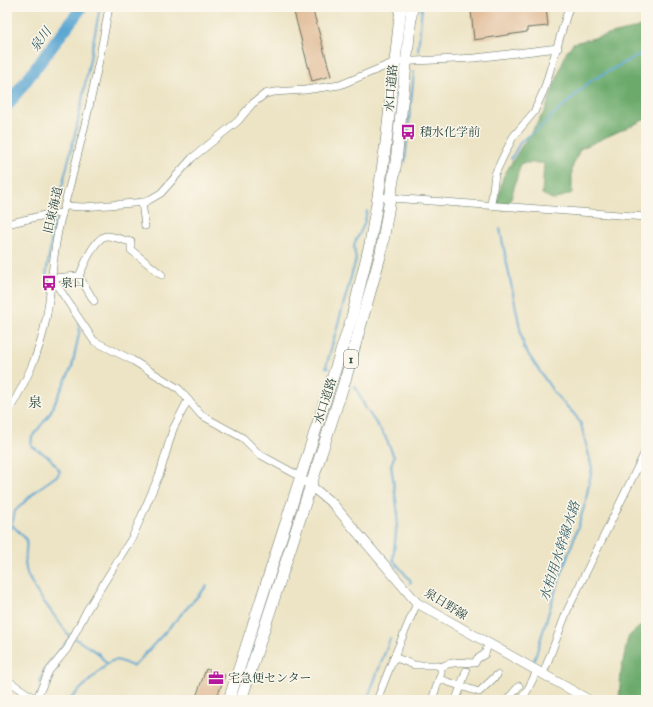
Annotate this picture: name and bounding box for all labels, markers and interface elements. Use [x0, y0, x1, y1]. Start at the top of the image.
water label: 泉川 [27, 23, 56, 55]
street label: 水口道路 [382, 63, 400, 113]
bus stop icon: 積水化学前 [399, 123, 417, 141]
place label: 積水化学前 [420, 125, 480, 139]
street label: 旧東海道 [41, 185, 65, 235]
bus stop icon: 泉口 [40, 274, 58, 292]
place label: 泉口 [61, 276, 85, 290]
road number: 1 [344, 350, 358, 368]
street label: 水口道路 [311, 376, 339, 426]
district label: 泉 [28, 394, 42, 411]
water label: 水柏用水幹線水路 [536, 498, 584, 603]
street label: 泉日野線 [422, 585, 470, 623]
office icon: 宅急便センター [207, 669, 225, 687]
place label: 宅急便センター [228, 671, 312, 685]

